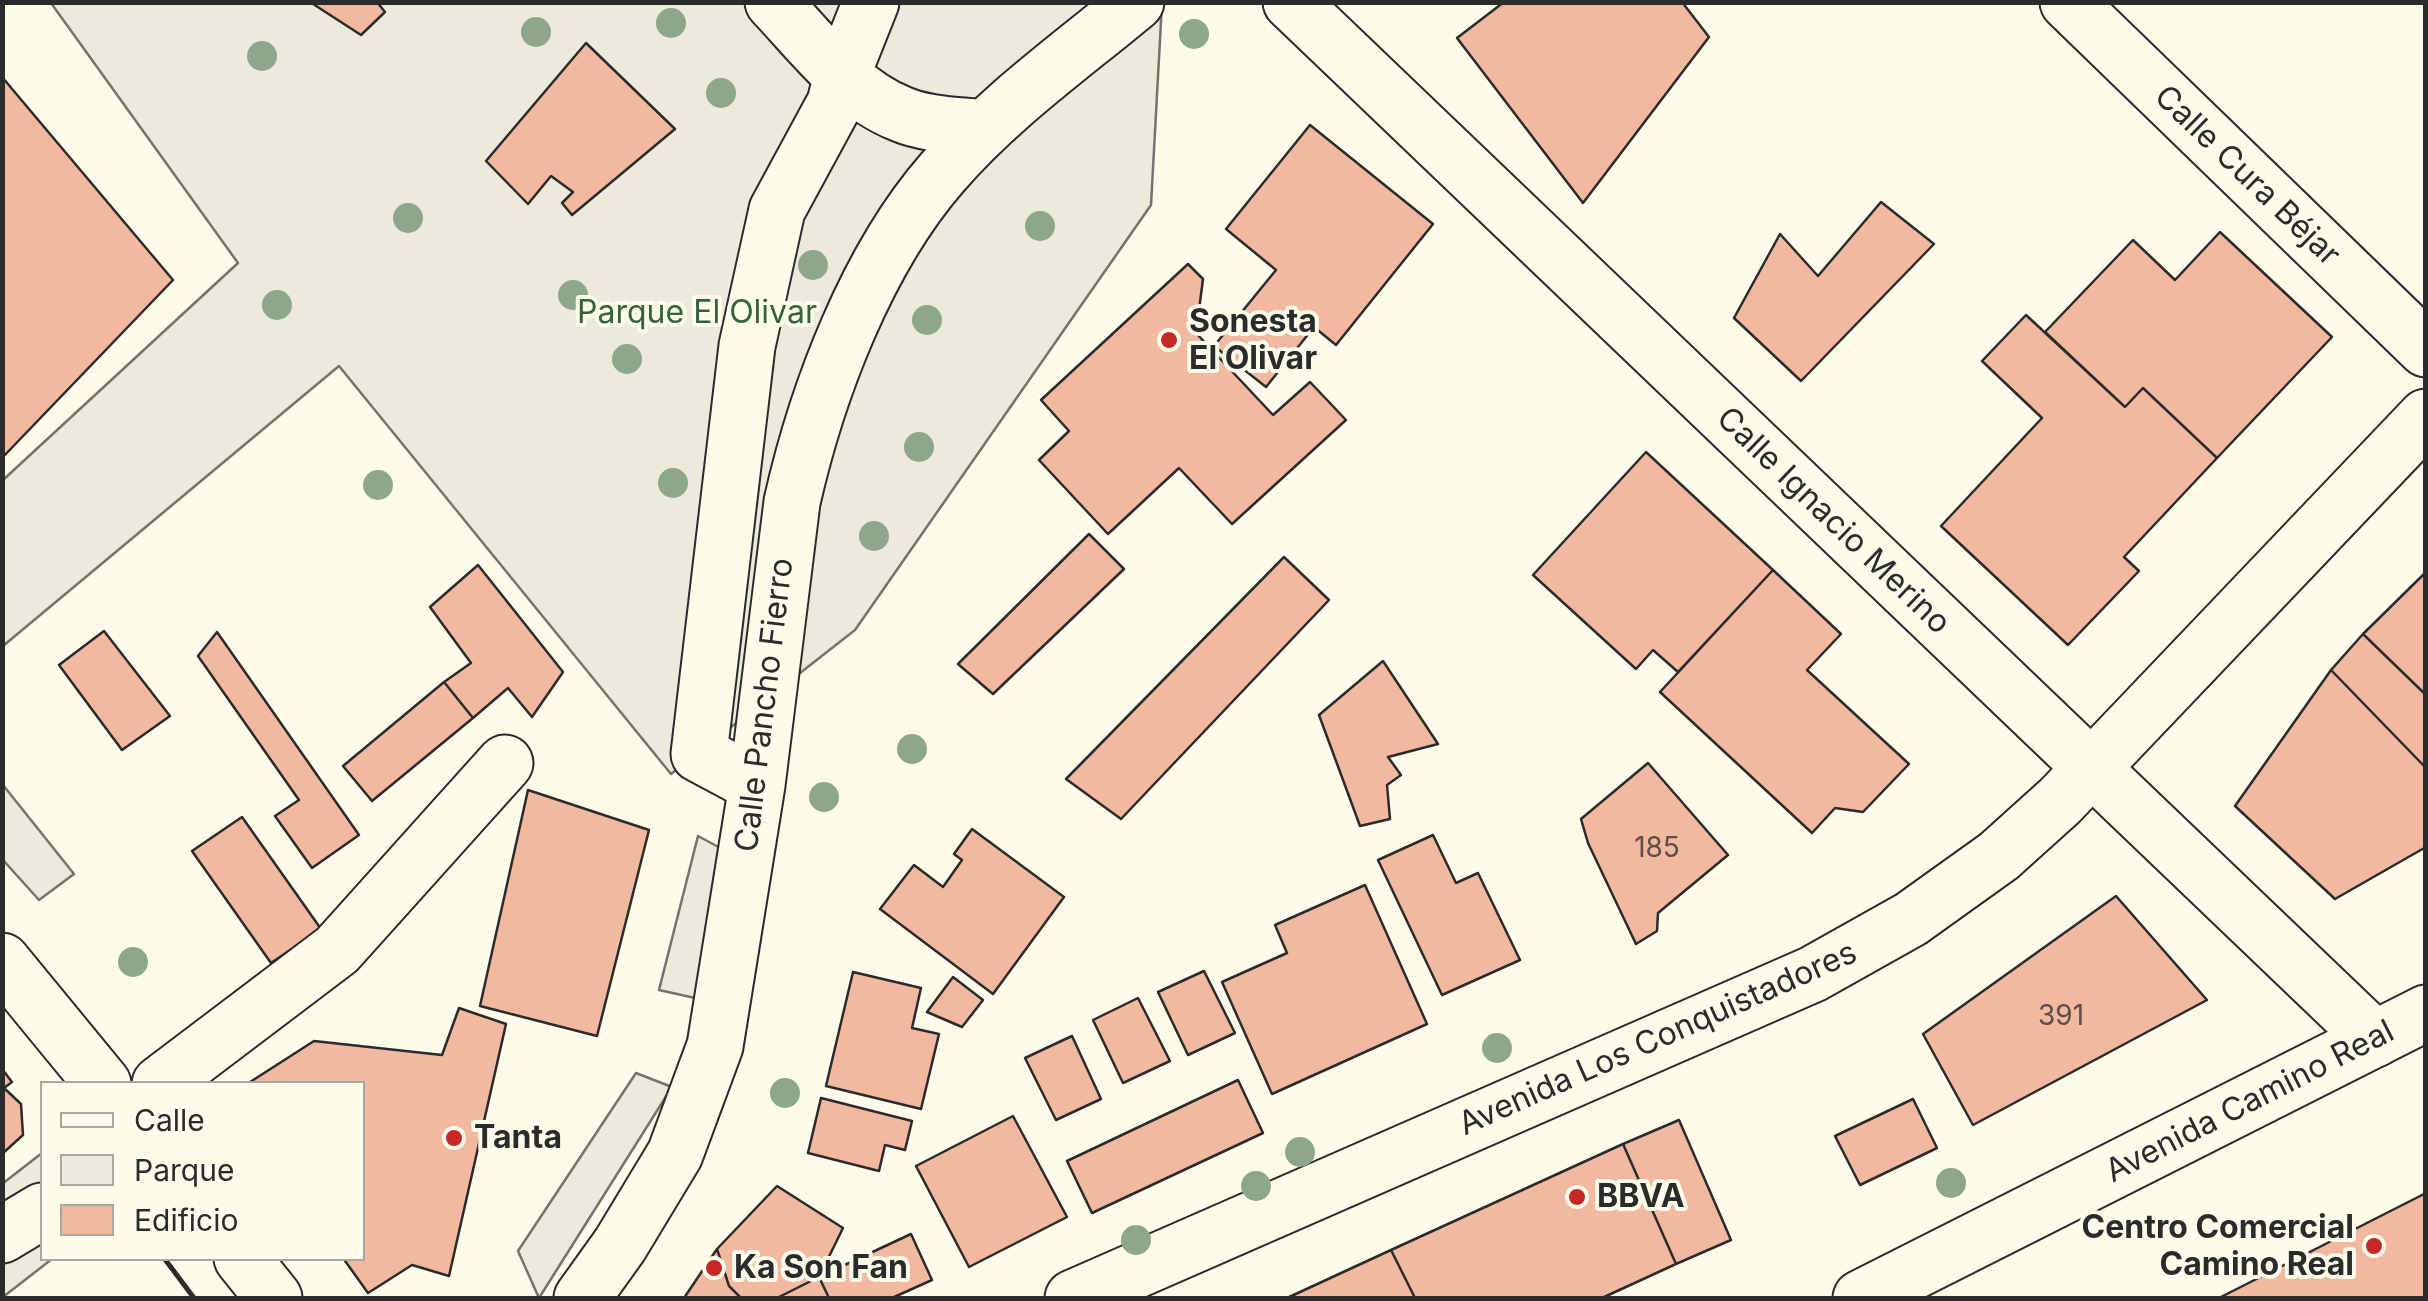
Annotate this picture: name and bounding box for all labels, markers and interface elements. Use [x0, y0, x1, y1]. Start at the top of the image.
street label: Calle Cura Béjar [2146, 78, 2348, 274]
park label: Parque El Olivar [577, 294, 817, 332]
place label: Sonesta El Olivar [1189, 303, 1317, 378]
marker: Sonesta El Olivar [1158, 329, 1180, 351]
street label: Calle Ignacio Merino [1708, 400, 1958, 642]
street label: Calle Pancho Fierro [728, 556, 802, 854]
house number: 185 [1634, 832, 1680, 866]
street label: Avenida Los Conquistadores [1453, 934, 1863, 1144]
house number: 391 [2038, 1000, 2084, 1034]
street label: Avenida Camino Real [2100, 1013, 2400, 1191]
legend [40, 1081, 365, 1261]
text: Calle [134, 1102, 205, 1138]
place label: Tanta [474, 1119, 562, 1157]
marker: Tanta [443, 1127, 465, 1149]
text: Parque [134, 1152, 234, 1188]
place label: BBVA [1597, 1178, 1685, 1216]
marker: BBVA [1566, 1186, 1588, 1208]
text: Edificio [134, 1202, 238, 1238]
place label: Centro Comercial Camino Real [2082, 1209, 2354, 1284]
marker: Centro Comercial Camino Real [2363, 1235, 2385, 1257]
place label: Ka Son Fan [734, 1249, 908, 1287]
marker: Ka Son Fan [703, 1257, 725, 1279]

